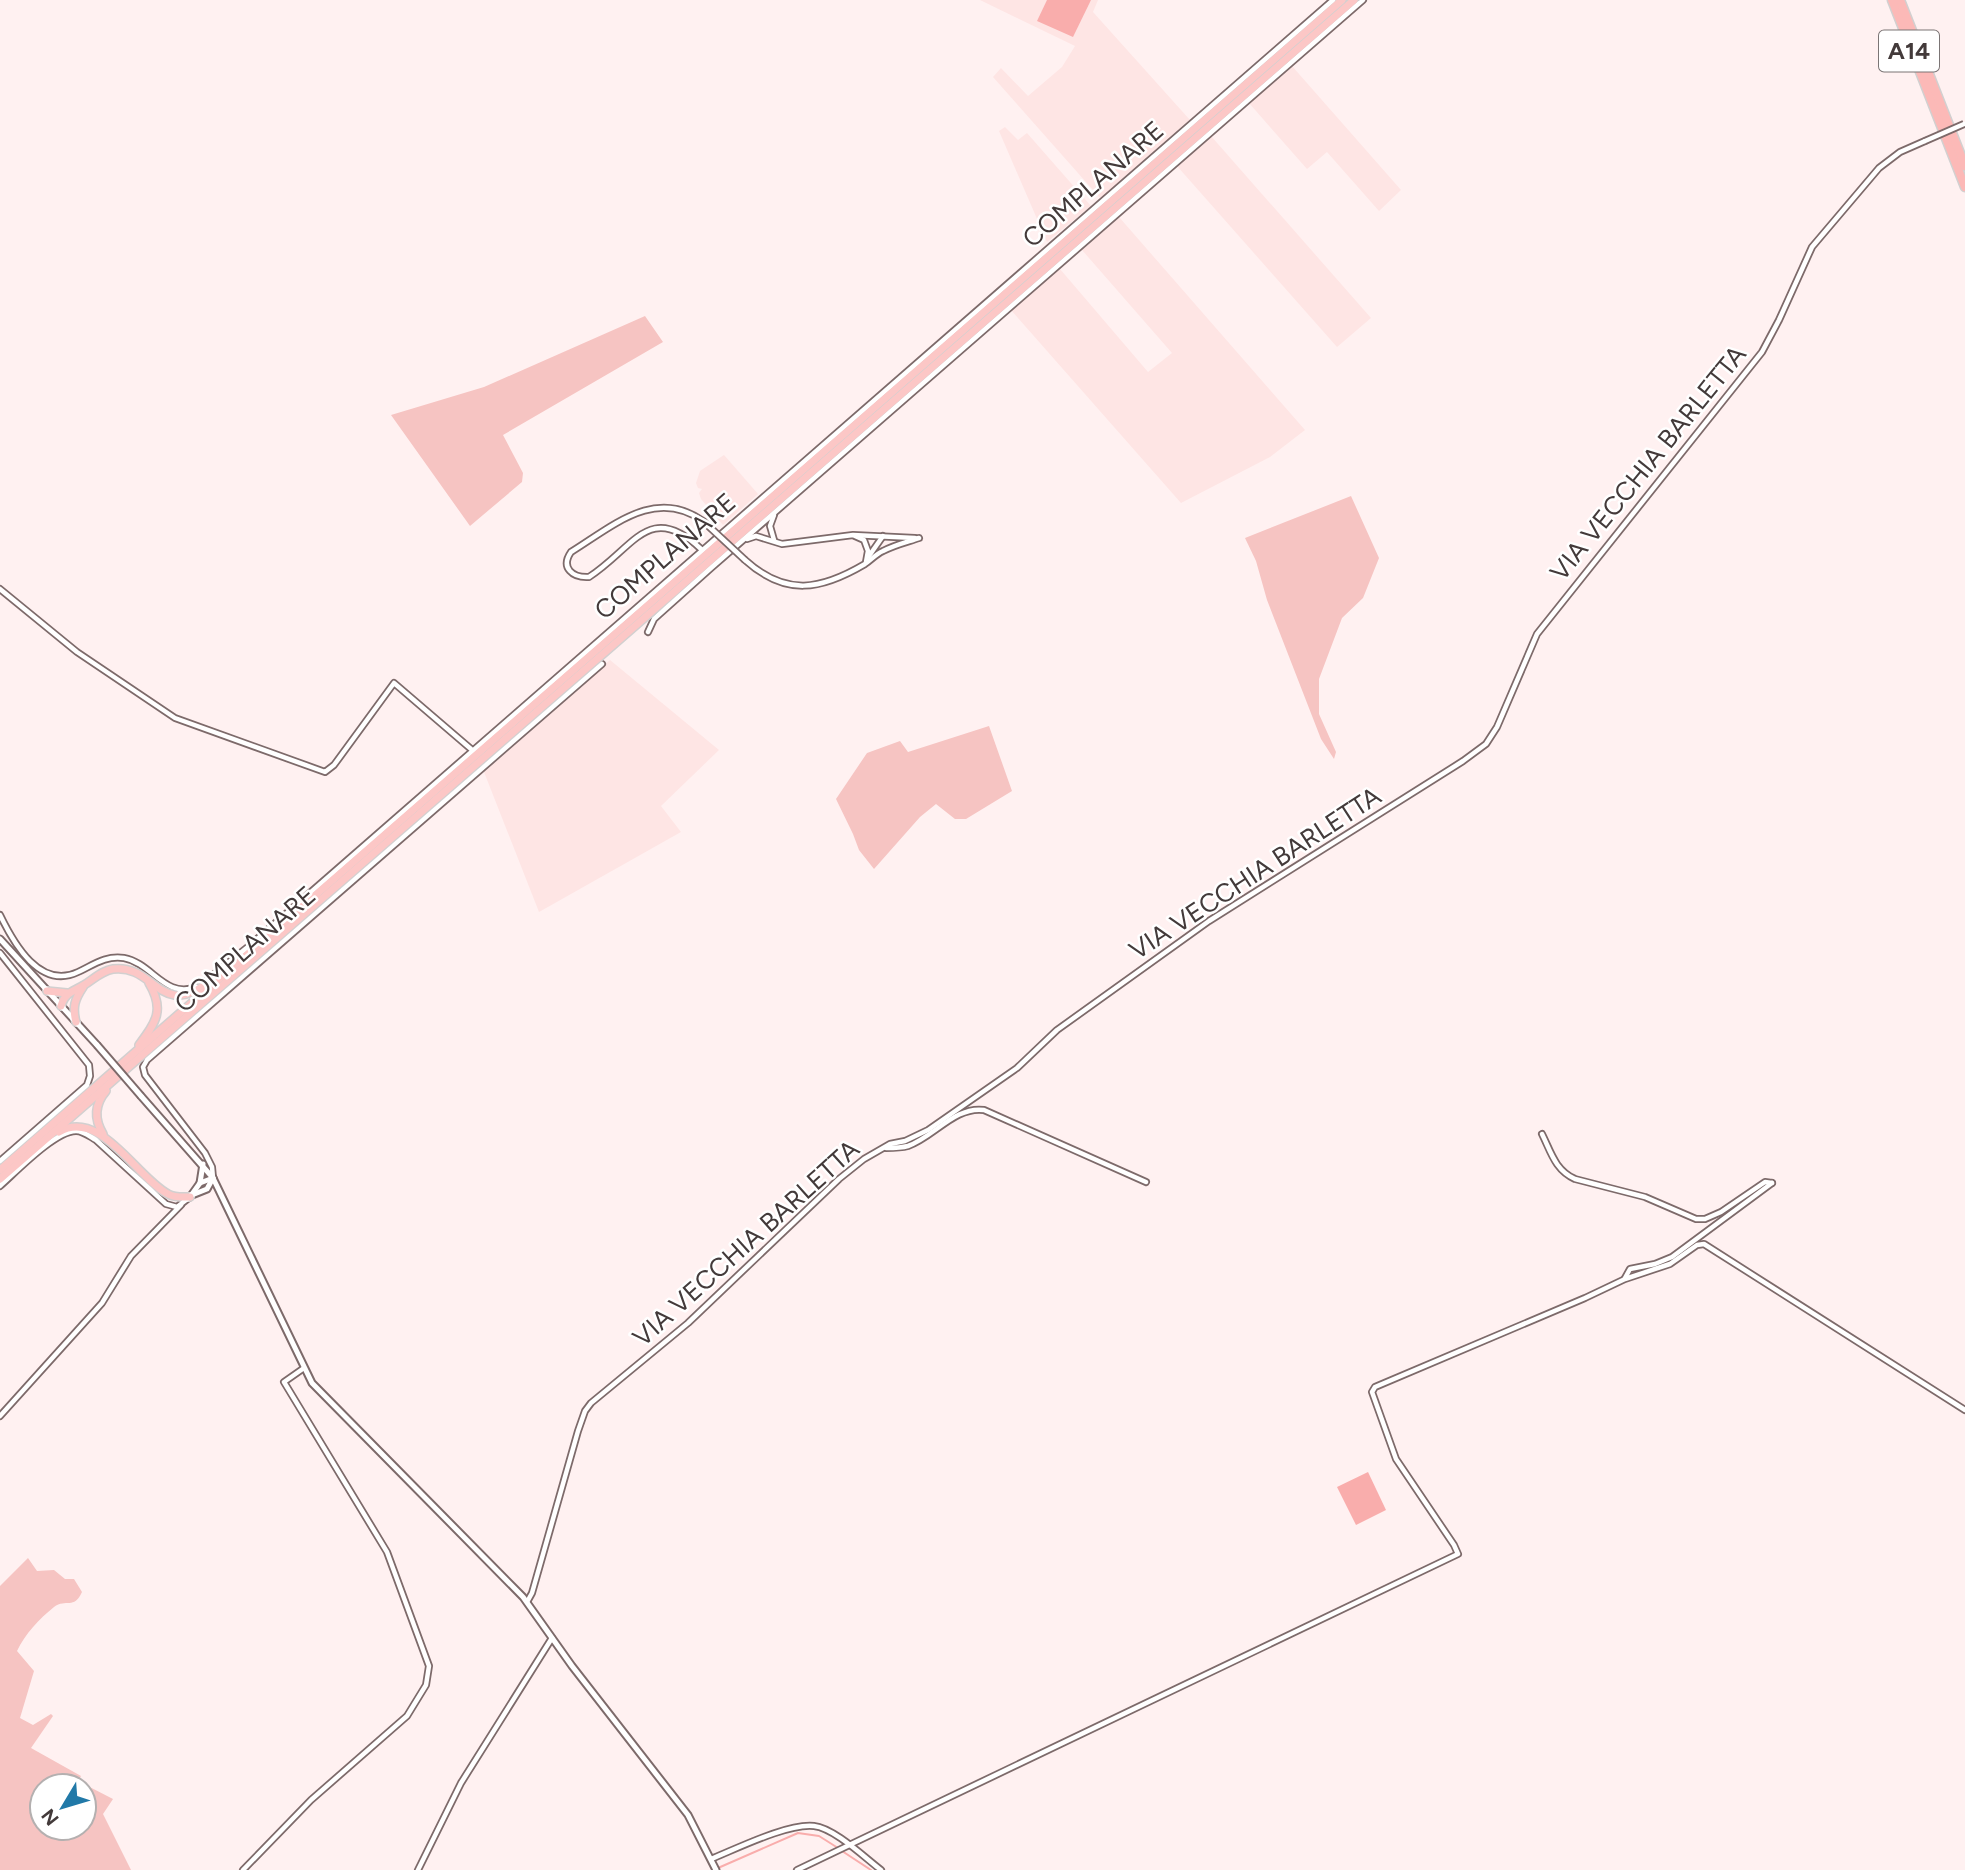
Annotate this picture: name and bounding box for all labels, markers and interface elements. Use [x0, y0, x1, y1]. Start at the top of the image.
road number: A14 [1879, 31, 1939, 72]
street label: COMPLANARE [1016, 114, 1170, 254]
street label: VIA VECCHIA BARLETTA [1543, 338, 1753, 587]
street label: COMPLANARE [588, 486, 742, 626]
street label: VIA VECCHIA BARLETTA [1123, 779, 1387, 966]
street label: COMPLANARE [168, 879, 322, 1019]
street label: VIA VECCHIA BARLETTA [626, 1133, 866, 1353]
north arrow [28, 1772, 98, 1842]
text: N [36, 1804, 64, 1830]

